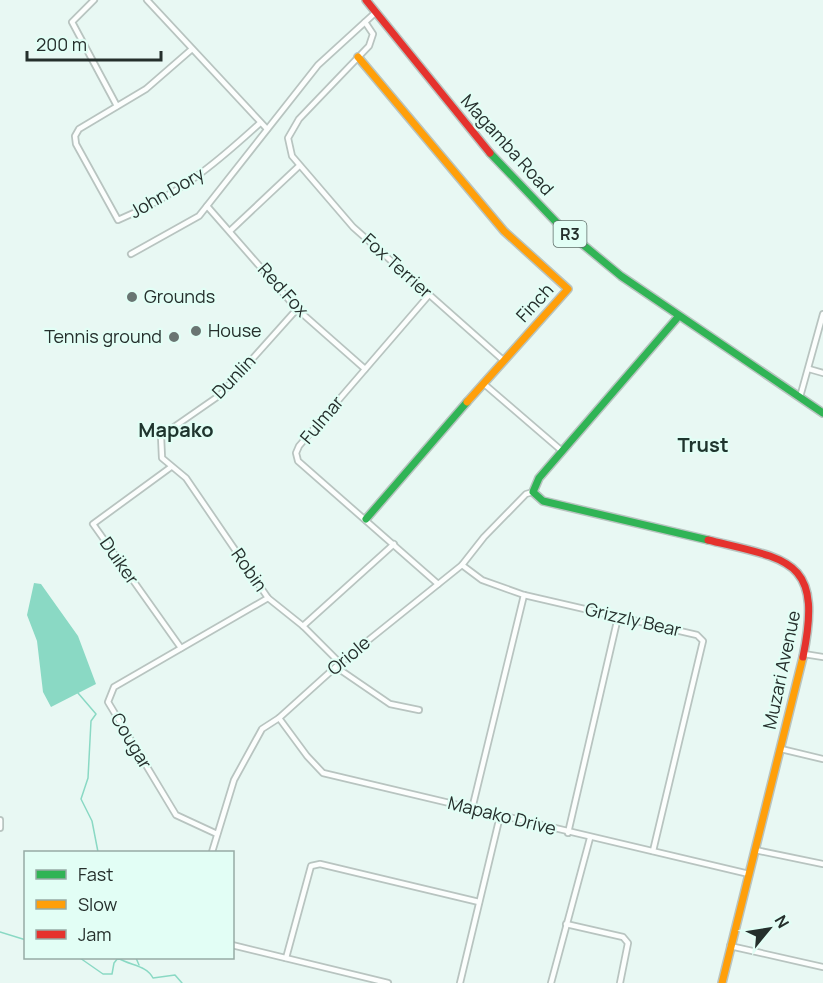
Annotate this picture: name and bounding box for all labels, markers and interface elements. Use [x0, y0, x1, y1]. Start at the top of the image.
scale bar [27, 24, 160, 62]
text: 200 m [36, 32, 87, 56]
street label: Magamba Road [456, 89, 559, 200]
street label: John Dory [125, 161, 209, 223]
road number: R3 [554, 221, 586, 247]
street label: Fox Terrier [358, 227, 438, 303]
street label: Red Fox [253, 257, 315, 322]
street label: Finch [510, 278, 558, 327]
place label: Grounds [144, 284, 215, 308]
marker: Grounds [125, 290, 139, 304]
place label: House [208, 318, 262, 342]
place label: Tennis ground [44, 324, 162, 348]
marker: House [189, 324, 203, 338]
marker: Tennis ground [167, 330, 181, 344]
street label: Dunlin [206, 349, 260, 404]
street label: Fulmar [294, 390, 349, 448]
district label: Mapako [138, 416, 214, 443]
district label: Trust [677, 431, 729, 458]
street label: Duiker [95, 532, 145, 589]
street label: Robin [226, 543, 273, 596]
street label: Grizzly Bear [583, 596, 684, 642]
street label: Muzari Avenue [757, 608, 805, 731]
street label: Oriole [322, 630, 375, 680]
street label: Cougar [106, 708, 158, 773]
street label: Mapako Drive [446, 790, 559, 840]
legend [24, 851, 234, 959]
text: Fast [78, 862, 113, 886]
text: Slow [78, 892, 118, 916]
north arrow [739, 899, 799, 959]
text: N [770, 911, 794, 932]
text: Jam [78, 922, 112, 946]

